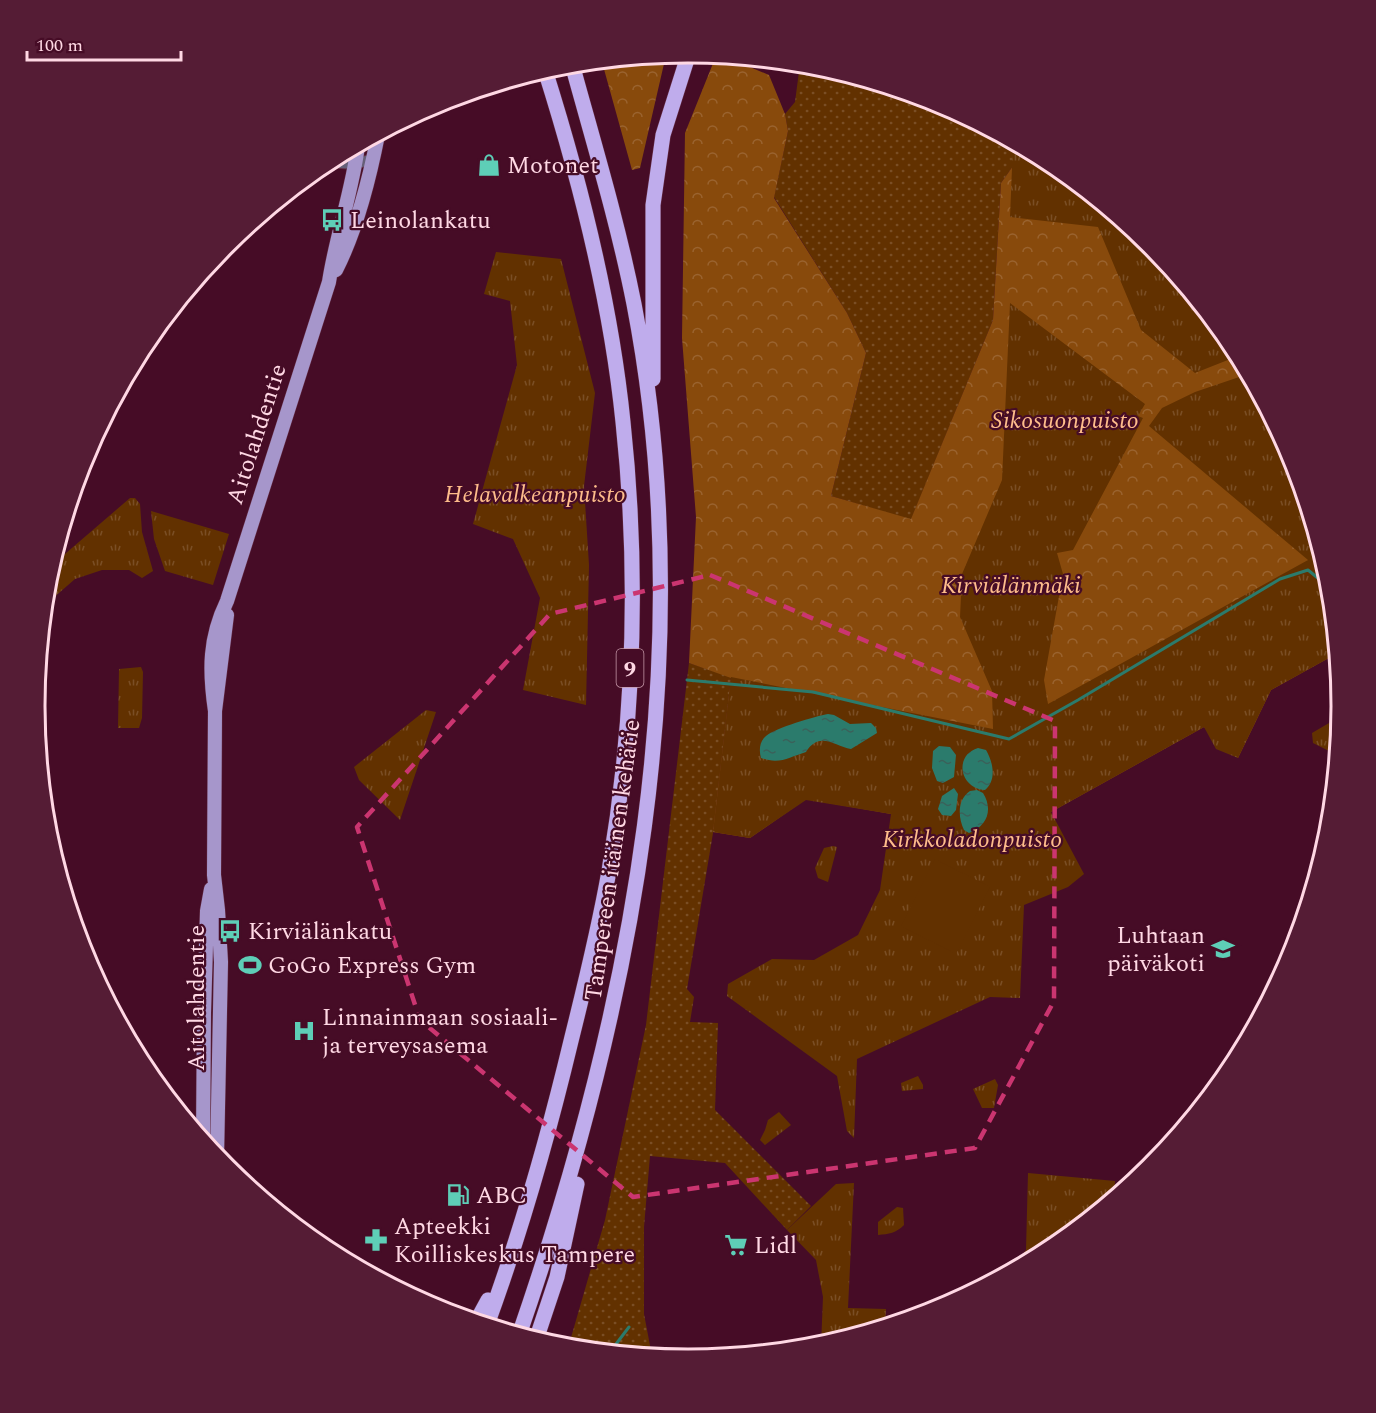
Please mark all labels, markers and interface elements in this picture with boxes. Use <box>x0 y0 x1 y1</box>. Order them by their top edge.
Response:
scale bar <box>27 24 182 62</box>
text: 100 m <box>36 32 83 59</box>
place label: Motonet <box>507 148 599 184</box>
shop icon: Motonet <box>476 152 502 178</box>
place label: Leinolankatu <box>350 203 491 239</box>
bus stop icon: Leinolankatu <box>319 207 345 233</box>
street label: Aitolahdentie <box>217 359 297 509</box>
park label: Sikosuonpuisto <box>991 403 1139 439</box>
park label: Helavalkeanpuisto <box>444 477 626 513</box>
park label: Kirviälänmäki <box>941 568 1081 604</box>
road number: 9 <box>616 649 644 687</box>
street label: Tampereen itäinen kehätie <box>575 717 651 1003</box>
park label: Kirkkoladonpuisto <box>882 822 1062 858</box>
place label: Kirviälänkatu <box>248 914 392 950</box>
bus stop icon: Kirviälänkatu <box>217 918 243 944</box>
place label: Luhtaan päiväkoti <box>1107 918 1205 982</box>
street label: Aitolahdentie <box>179 925 215 1071</box>
school or university icon: Luhtaan päiväkoti <box>1210 936 1236 962</box>
place label: GoGo Express Gym <box>268 948 476 984</box>
sports icon: GoGo Express Gym <box>237 952 263 978</box>
place label: Linnainmaan sosiaali- ja terveysasema <box>322 1000 558 1064</box>
hospital icon: Linnainmaan sosiaali- ja terveysasema <box>291 1018 317 1044</box>
place label: ABC <box>476 1178 527 1214</box>
fuel station icon: ABC <box>445 1182 471 1208</box>
place label: Apteekki Koilliskeskus Tampere <box>394 1209 635 1273</box>
pharmacy icon: Apteekki Koilliskeskus Tampere <box>363 1227 389 1253</box>
place label: Lidl <box>754 1228 797 1264</box>
supermarket icon: Lidl <box>723 1232 749 1258</box>

